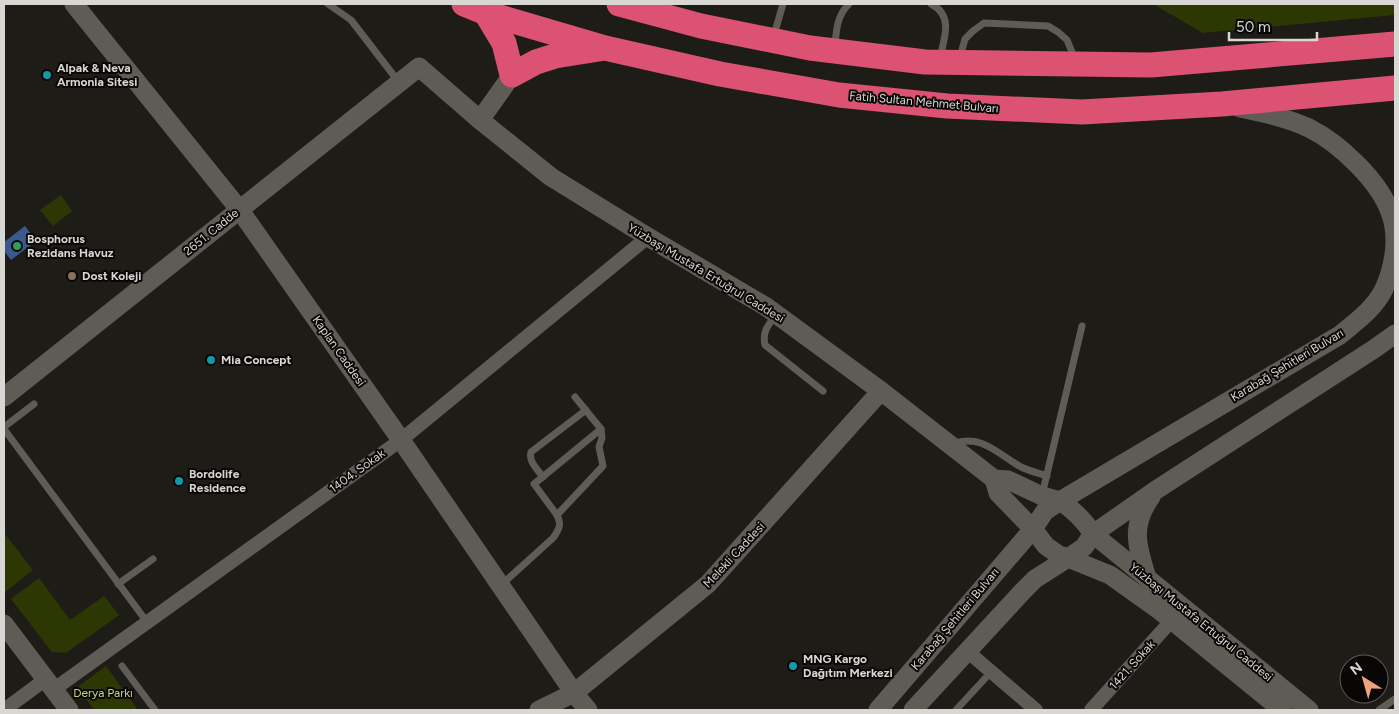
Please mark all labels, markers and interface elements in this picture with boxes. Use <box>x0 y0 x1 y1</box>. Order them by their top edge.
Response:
scale bar <box>1229 10 1316 42</box>
text: 50 m <box>1236 18 1271 36</box>
place label: Alpak & Neva Armonia Sitesi <box>57 61 137 89</box>
marker: Alpak & Neva Armonia Sitesi <box>41 69 53 81</box>
street label: Fatih Sultan Mehmet Bulvarı <box>849 88 999 116</box>
street label: 2651. Cadde <box>181 205 241 258</box>
street label: Yüzbaşı Mustafa Ertuğrul Caddesi <box>625 221 787 325</box>
place label: Bosphorus Rezidans Havuz <box>27 232 114 260</box>
marker: Bosphorus Rezidans Havuz <box>11 240 23 252</box>
place label: Dost Koleji <box>82 269 142 283</box>
marker: Dost Koleji <box>66 270 78 282</box>
street label: Kaplan Caddesi <box>310 313 368 389</box>
street label: Karabağ Şehitleri Bulvarı <box>1228 326 1346 404</box>
place label: Mia Concept <box>221 353 292 367</box>
marker: Mia Concept <box>205 354 217 366</box>
street label: 1404. Sokak <box>327 446 388 496</box>
place label: Bordolife Residence <box>189 467 246 495</box>
marker: Bordolife Residence <box>173 475 185 487</box>
street label: Melekli Caddesi <box>700 520 768 590</box>
street label: Yüzbaşı Mustafa Ertuğrul Caddesi <box>1127 560 1275 684</box>
street label: Karabağ Şehitleri Bulvarı <box>908 565 1002 673</box>
street label: 1421. Sokak <box>1106 637 1158 693</box>
place label: MNG Kargo Dağıtım Merkezi <box>803 652 893 680</box>
north arrow <box>1339 654 1389 704</box>
text: N <box>1347 659 1366 679</box>
marker: MNG Kargo Dağıtım Merkezi <box>787 660 799 672</box>
park label: Derya Parkı <box>73 686 133 700</box>

